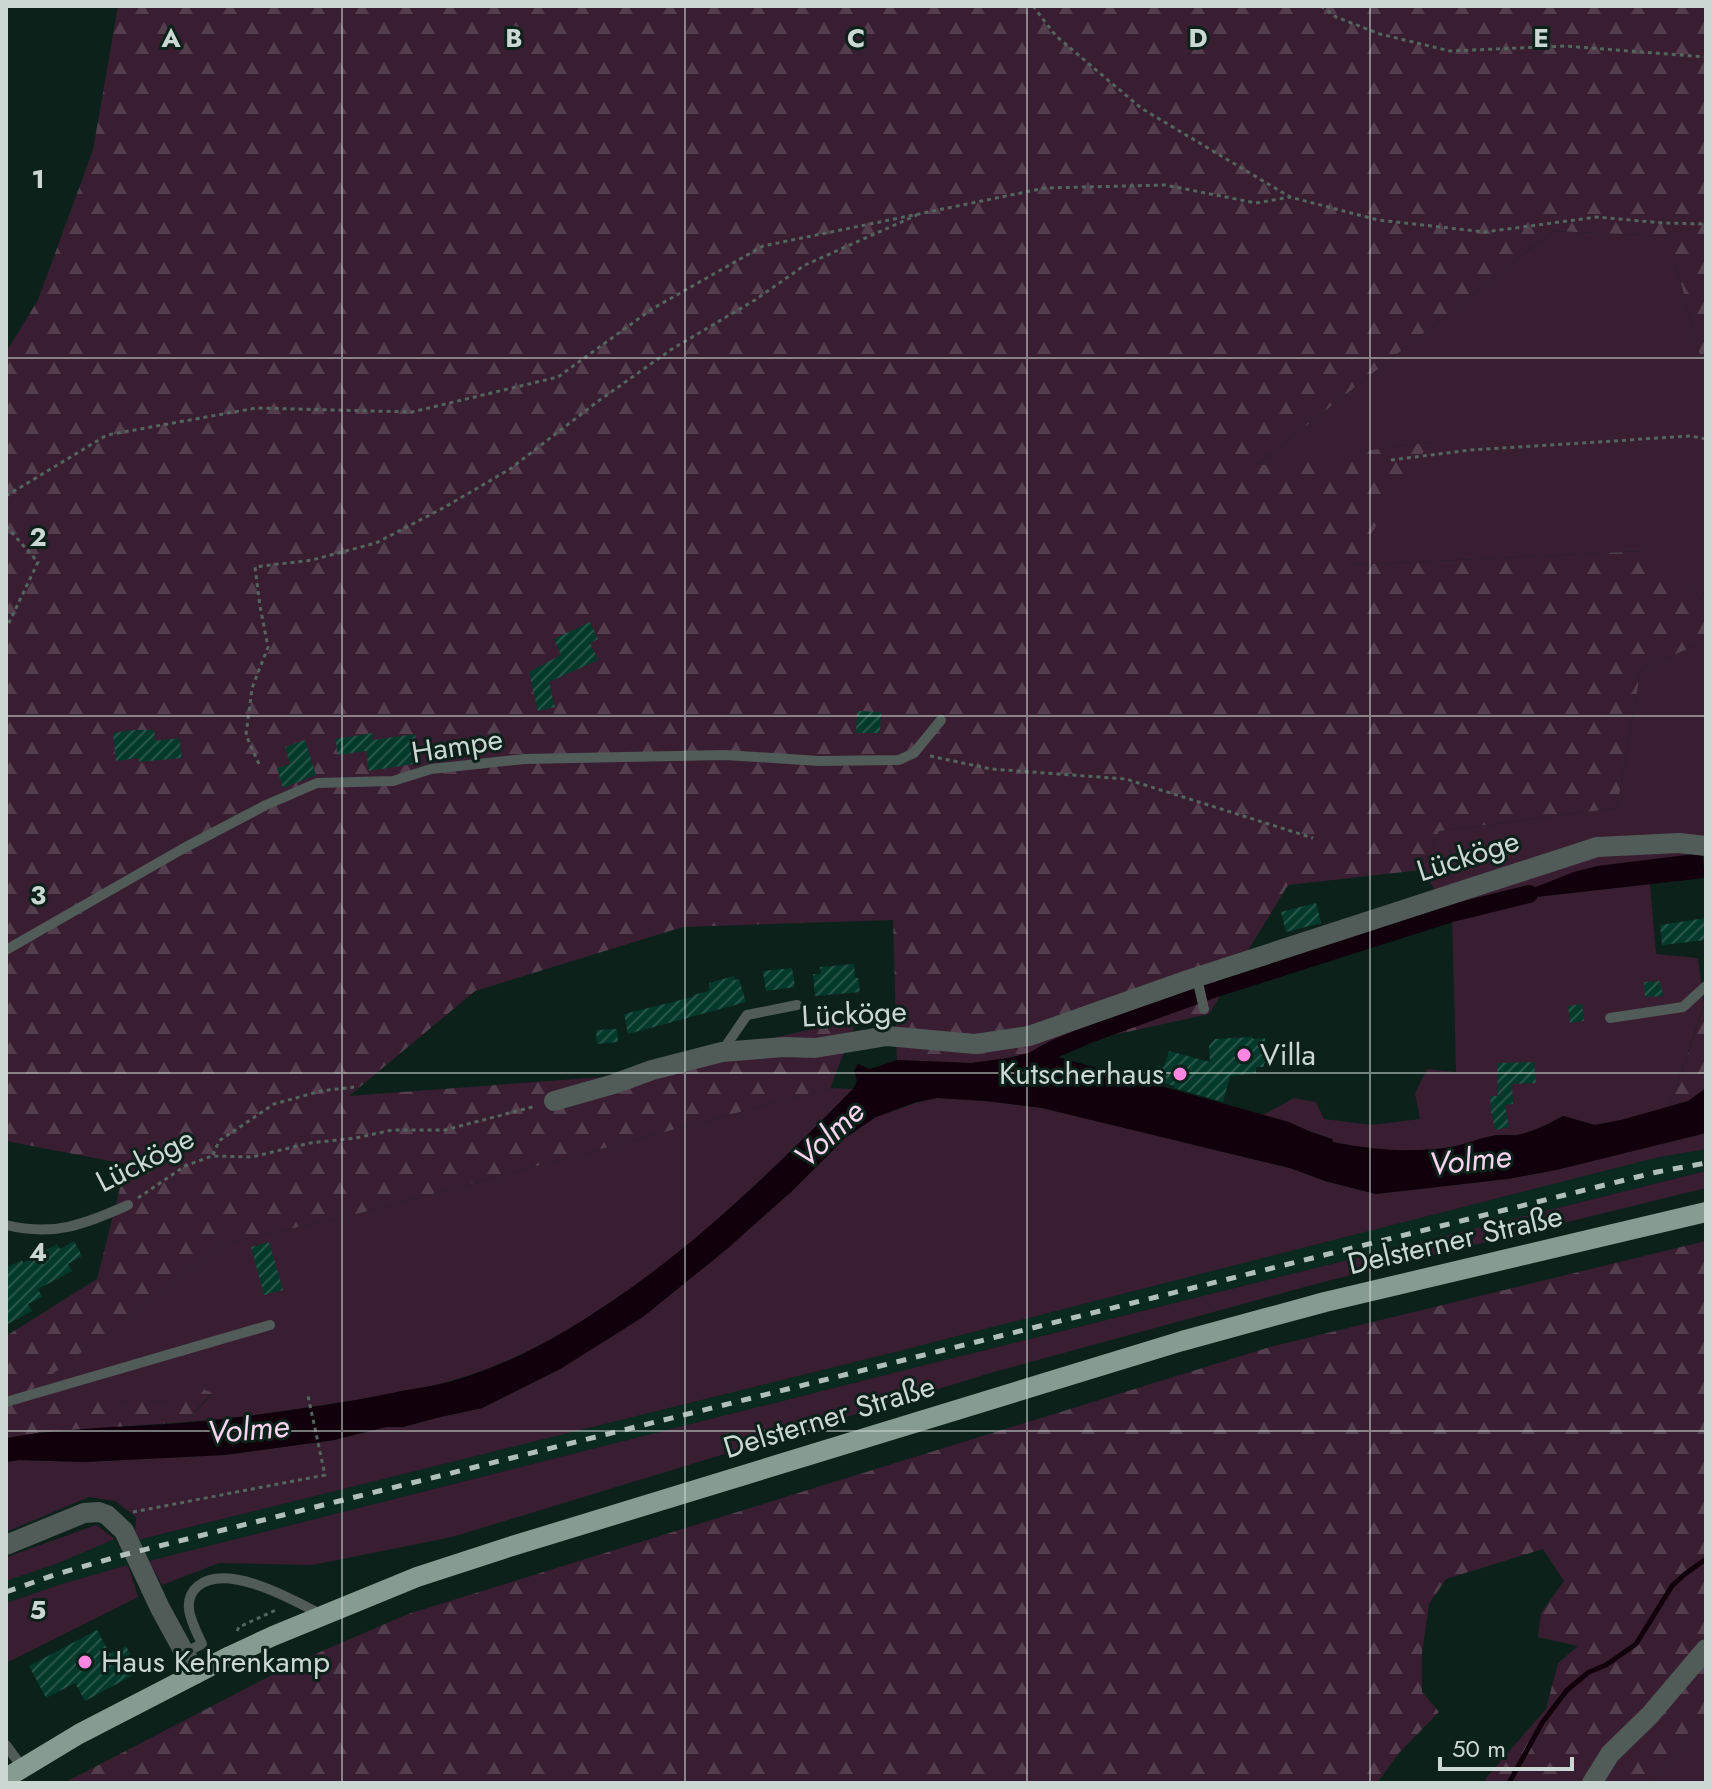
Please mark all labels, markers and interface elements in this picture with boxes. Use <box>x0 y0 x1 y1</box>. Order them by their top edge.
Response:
text: A <box>160 19 181 57</box>
text: B <box>505 19 523 57</box>
text: C <box>847 19 865 57</box>
text: D <box>1188 19 1208 57</box>
text: E <box>1533 19 1549 57</box>
text: 1 <box>31 160 45 198</box>
text: 2 <box>29 518 47 556</box>
street label: Hampe <box>408 717 506 774</box>
street label: Lücköge <box>1411 819 1525 892</box>
text: 3 <box>30 876 46 914</box>
street label: Lücköge <box>800 989 908 1038</box>
place label: Villa <box>1260 1033 1316 1076</box>
marker: Villa <box>1235 1046 1253 1064</box>
place label: Kutscherhaus <box>999 1052 1164 1095</box>
marker: Kutscherhaus <box>1171 1065 1189 1083</box>
water label: Volme <box>783 1089 875 1179</box>
street label: Lücköge <box>88 1116 201 1203</box>
water label: Volme <box>1427 1133 1513 1187</box>
street label: Delsterner Straße <box>1343 1194 1566 1285</box>
text: 4 <box>29 1233 47 1271</box>
street label: Delsterner Straße <box>718 1364 940 1469</box>
water label: Volme <box>205 1403 291 1455</box>
text: 5 <box>30 1591 46 1629</box>
place label: Haus Kehrenkamp <box>101 1640 330 1683</box>
marker: Haus Kehrenkamp <box>76 1653 94 1671</box>
scale bar <box>1440 1721 1572 1771</box>
text: 50 m <box>1452 1731 1506 1766</box>

